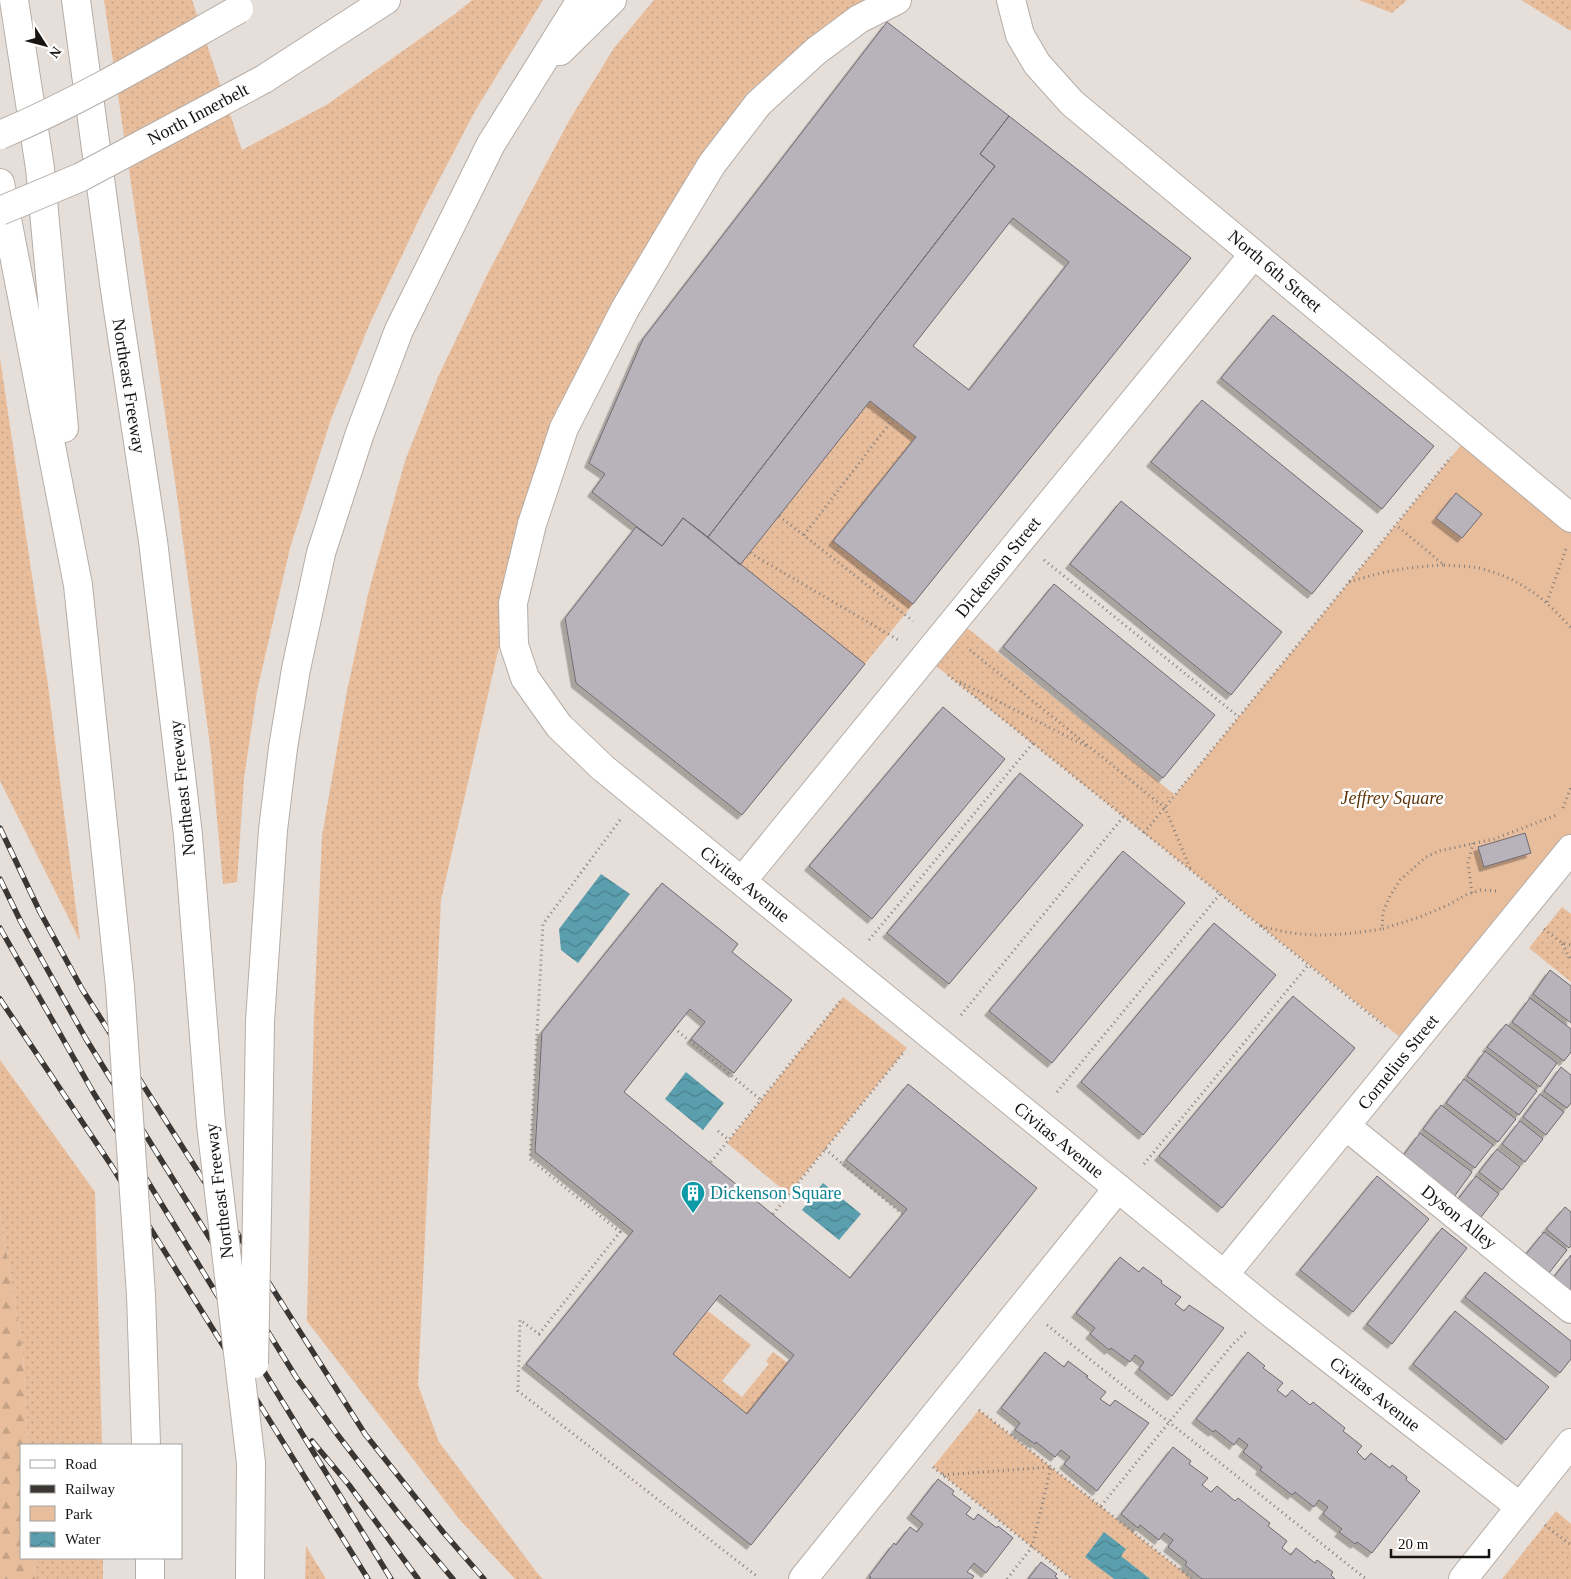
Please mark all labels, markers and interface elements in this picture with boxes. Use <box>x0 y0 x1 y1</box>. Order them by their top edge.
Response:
north arrow <box>20 20 70 70</box>
text: N <box>46 44 64 61</box>
street label: North Innerbelt <box>144 79 252 149</box>
street label: North 6th Street <box>1224 226 1326 316</box>
street label: Northeast Freeway <box>108 317 150 455</box>
street label: Dickenson Street <box>951 513 1045 621</box>
street label: Northeast Freeway <box>165 719 199 857</box>
park label: Jeffrey Square <box>1340 788 1444 808</box>
street label: Civitas Avenue <box>696 842 794 926</box>
street label: Cornelius Street <box>1354 1010 1442 1114</box>
street label: Civitas Avenue <box>1010 1098 1108 1182</box>
street label: Northeast Freeway <box>201 1122 237 1260</box>
building icon: Dickenson Square <box>680 1180 706 1214</box>
street label: Dyson Alley <box>1418 1181 1500 1253</box>
place label: Dickenson Square <box>710 1183 841 1203</box>
street label: Civitas Avenue <box>1326 1353 1424 1435</box>
legend <box>20 1444 182 1559</box>
text: Road <box>65 1456 97 1472</box>
text: Railway <box>65 1481 115 1497</box>
text: Park <box>65 1506 93 1522</box>
scale bar <box>1391 1526 1488 1558</box>
text: Water <box>65 1531 100 1547</box>
text: 20 m <box>1398 1536 1429 1552</box>

